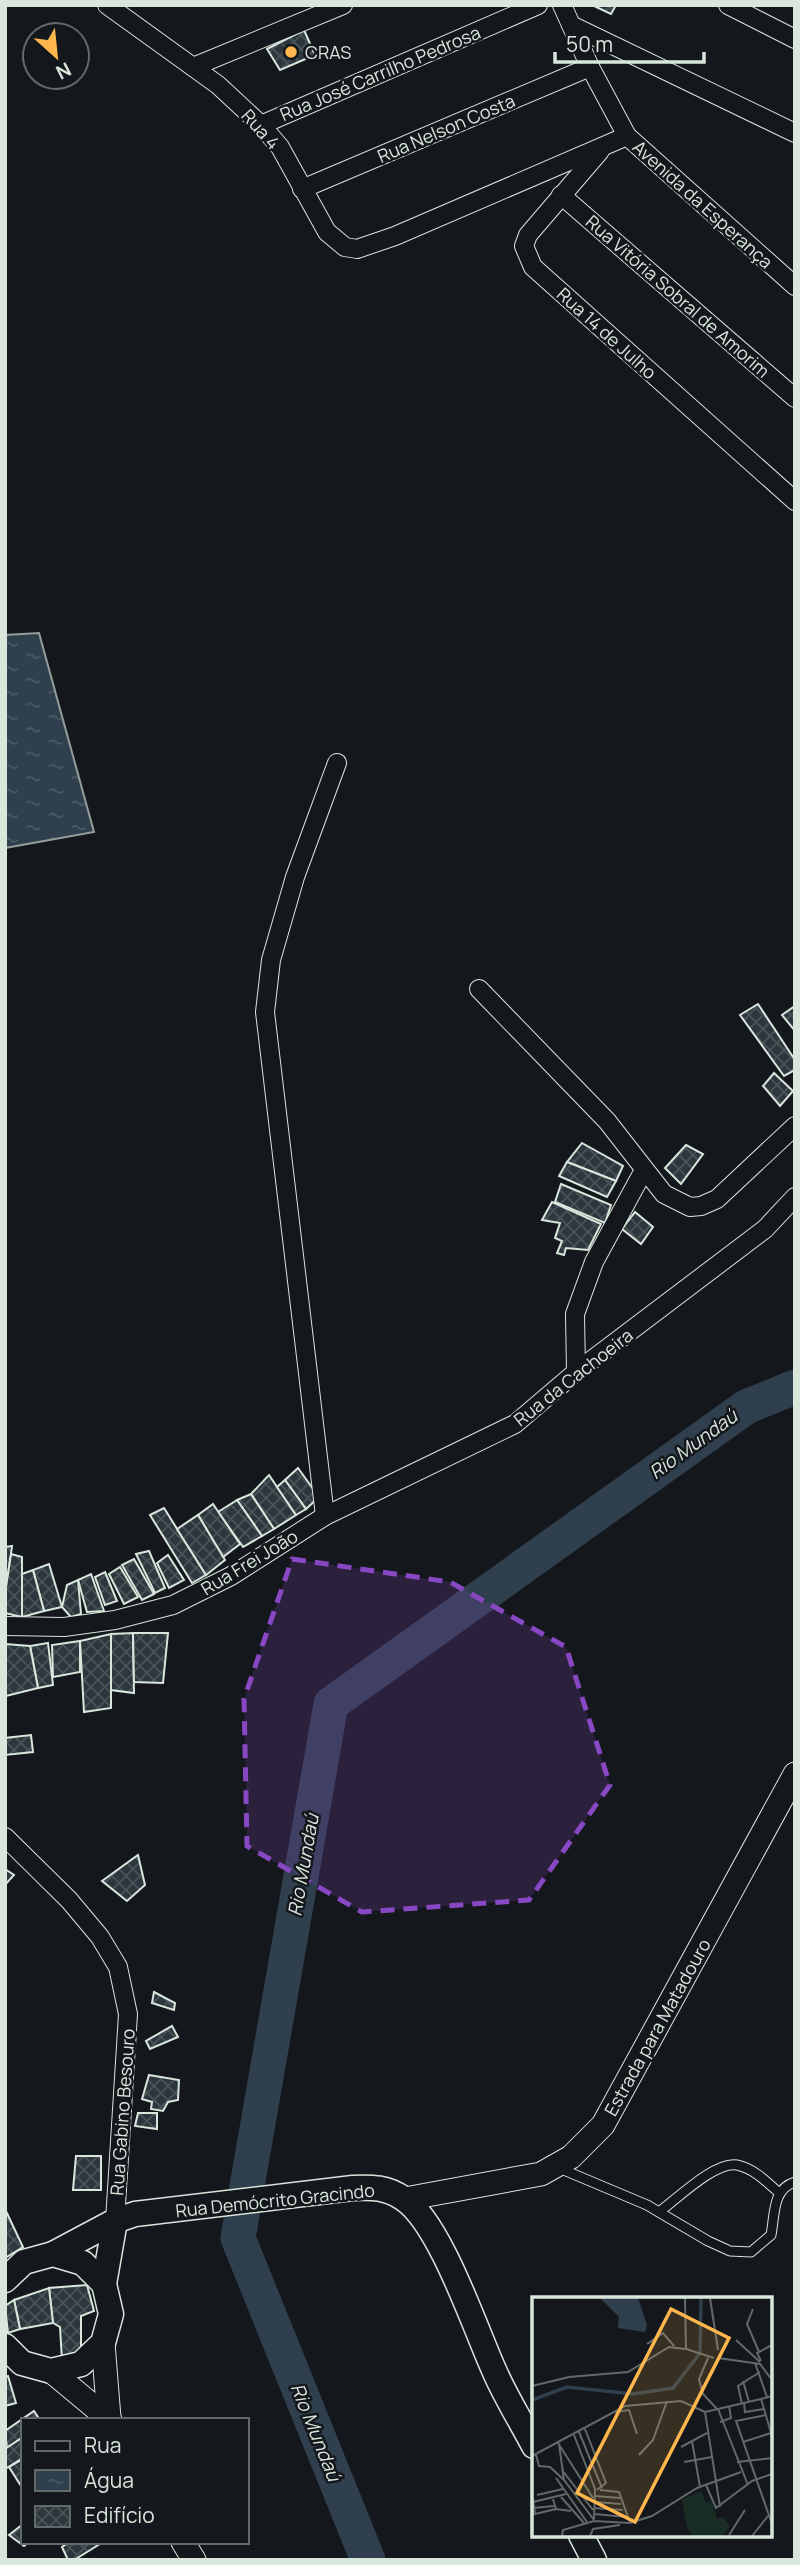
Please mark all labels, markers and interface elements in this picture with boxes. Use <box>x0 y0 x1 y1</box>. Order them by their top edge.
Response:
street label: Rua José Carrilho Pedrosa <box>276 20 484 126</box>
north arrow <box>21 21 91 91</box>
scale bar <box>555 21 704 65</box>
text: 50 m <box>566 30 613 58</box>
place label: CRAS <box>305 40 351 64</box>
marker: CRAS <box>283 44 299 60</box>
text: N <box>52 56 76 86</box>
street label: Rua Nelson Costa <box>374 88 518 168</box>
street label: Rua 4 <box>237 104 285 154</box>
street label: Avenida da Esperança <box>628 135 778 273</box>
street label: Rua Vitória Sobral de Amorim <box>581 209 775 383</box>
street label: Rua 14 de Julho <box>552 282 662 384</box>
street label: Rua da Cachoeira <box>509 1323 637 1431</box>
water label: Rio Mundaú <box>644 1402 744 1485</box>
street label: Rua Frei João <box>196 1524 302 1600</box>
water label: Rio Mundaú <box>281 1810 325 1918</box>
street label: Estrada para Matadouro <box>598 1934 716 2120</box>
street label: Rua Gabino Besouro <box>104 2028 140 2196</box>
street label: Rua Demócrito Gracindo <box>174 2178 376 2222</box>
inset map <box>532 2297 772 2537</box>
water label: Rio Mundaú <box>285 2379 348 2486</box>
legend <box>21 2418 248 2544</box>
text: Rua <box>84 2431 121 2459</box>
text: Água <box>84 2466 134 2494</box>
text: Edifício <box>84 2501 155 2529</box>

